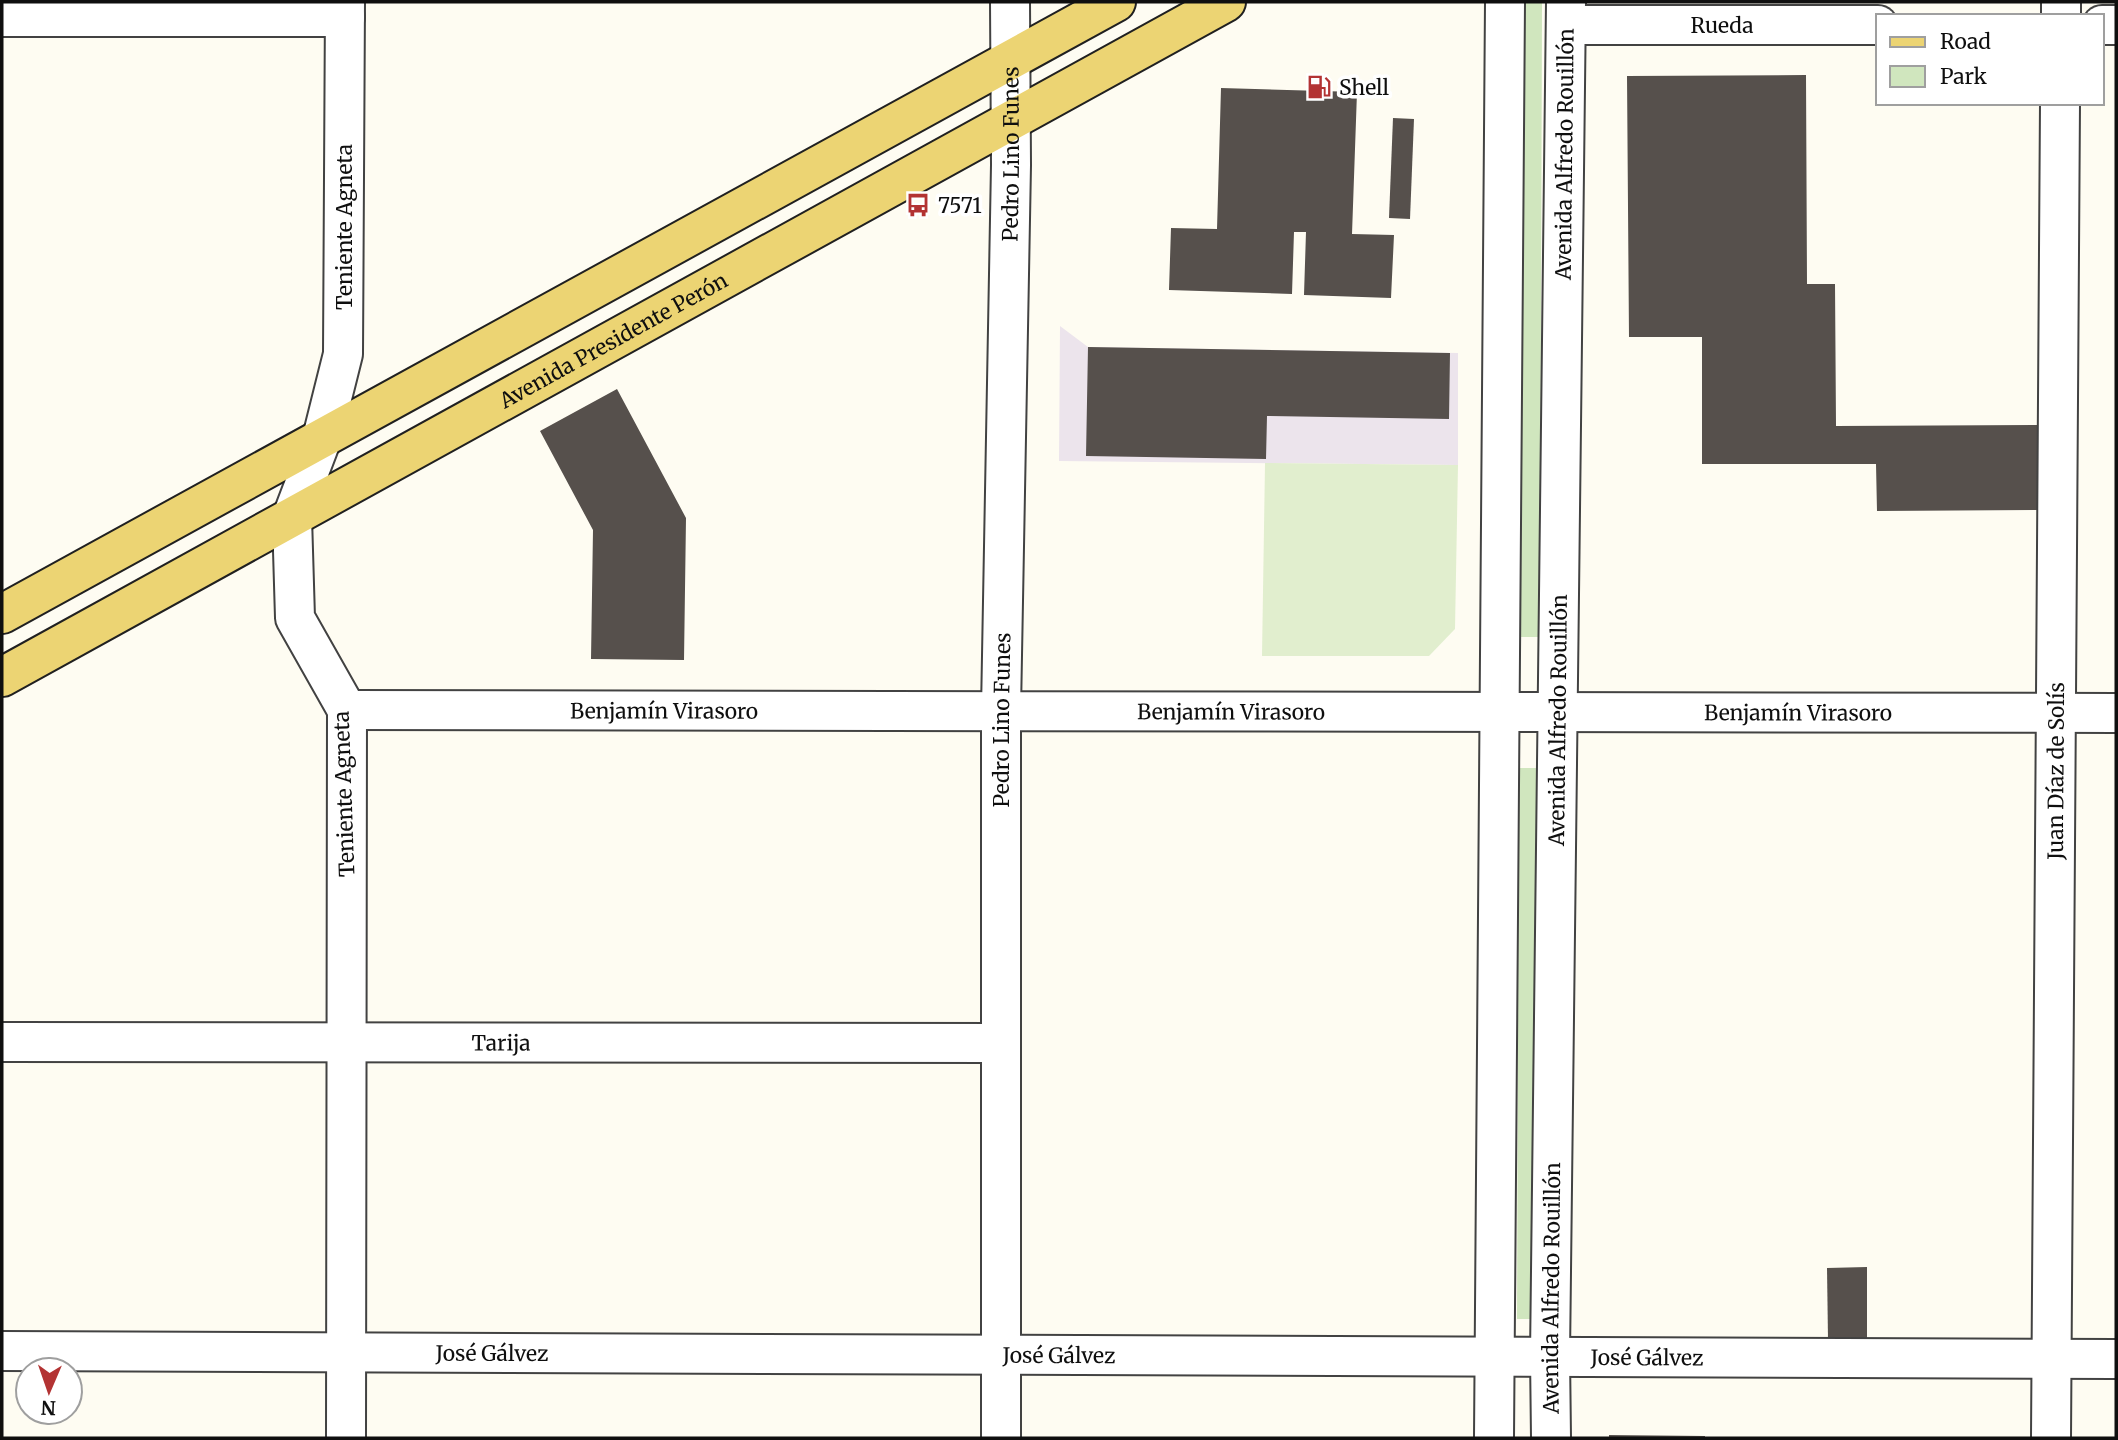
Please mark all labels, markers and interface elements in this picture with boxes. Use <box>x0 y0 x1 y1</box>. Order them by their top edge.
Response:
street label: Rueda <box>1691 12 1753 39</box>
legend <box>1876 14 2104 105</box>
street label: Avenida Alfredo Rouillón <box>1549 28 1579 281</box>
text: Road <box>1940 28 1991 55</box>
text: Park <box>1940 63 1987 90</box>
street label: Pedro Lino Funes <box>996 66 1025 242</box>
fuel station icon: Shell <box>1305 73 1333 101</box>
place label: Shell <box>1339 74 1390 101</box>
street label: Teniente Agneta <box>331 144 358 310</box>
bus stop icon: 7571 <box>904 191 932 219</box>
place label: 7571 <box>938 192 982 219</box>
street label: Avenida Presidente Perón <box>493 266 732 414</box>
street label: Avenida Alfredo Rouillón <box>1543 594 1573 847</box>
street label: Pedro Lino Funes <box>987 632 1016 808</box>
street label: Juan Díaz de Solís <box>2041 682 2070 861</box>
street label: Benjamín Virasoro <box>570 697 758 724</box>
street label: Benjamín Virasoro <box>1137 698 1325 725</box>
street label: Benjamín Virasoro <box>1704 699 1892 726</box>
street label: Teniente Agneta <box>328 711 360 877</box>
street label: Tarija <box>471 1029 531 1056</box>
street label: Avenida Alfredo Rouillón <box>1536 1162 1566 1415</box>
street label: José Gálvez <box>435 1339 548 1367</box>
street label: José Gálvez <box>1002 1341 1115 1369</box>
street label: José Gálvez <box>1590 1344 1703 1371</box>
north arrow <box>14 1356 84 1426</box>
text: N <box>40 1396 56 1420</box>

